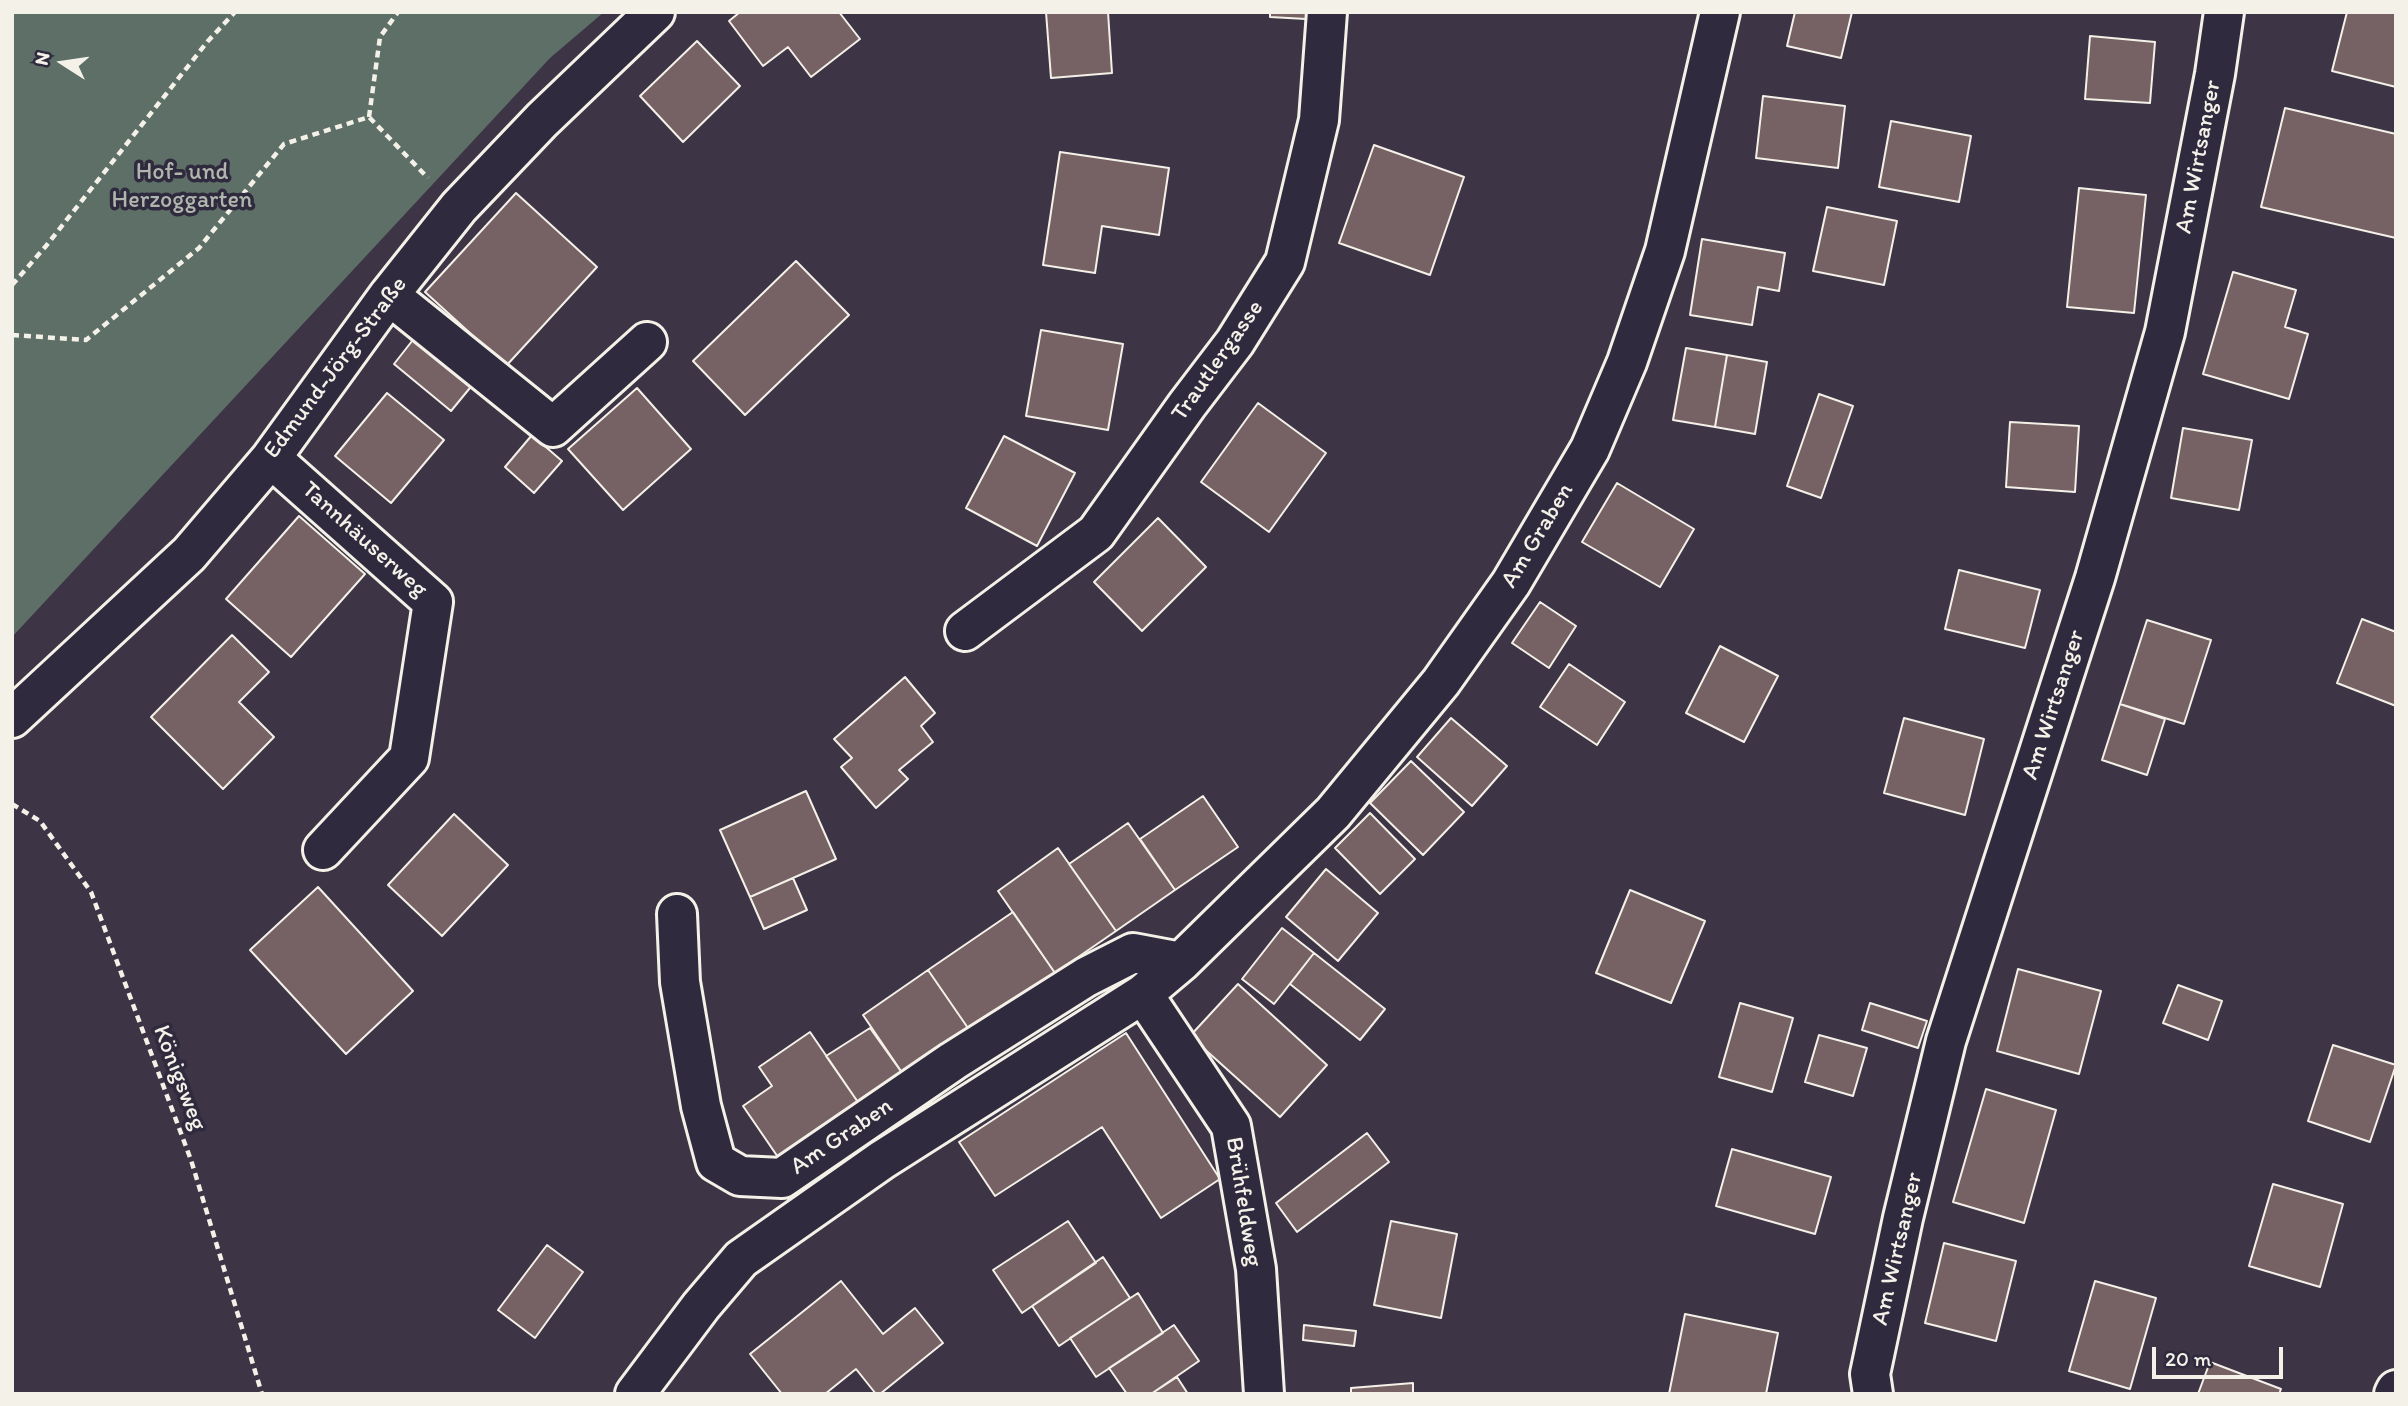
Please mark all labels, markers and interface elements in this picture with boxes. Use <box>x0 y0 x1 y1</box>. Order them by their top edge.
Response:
north arrow <box>28 28 98 98</box>
text: N <box>29 50 55 67</box>
street label: Am Wirtsanger <box>2170 78 2228 236</box>
park label: Hof- und Herzoggarten <box>112 159 252 215</box>
street label: Edmund-Jörg-Straße <box>258 271 414 465</box>
street label: Trautlergasse <box>1166 295 1270 427</box>
street label: Tannhäuserweg <box>295 476 433 604</box>
street label: Am Graben <box>1496 478 1580 594</box>
street label: Am Wirtsanger <box>2016 627 2092 783</box>
street label: Königsweg <box>146 1021 212 1135</box>
street label: Am Graben <box>785 1092 899 1182</box>
street label: Brühfeldweg <box>1219 1135 1267 1269</box>
street label: Am Wirtsanger <box>1866 1170 1930 1328</box>
scale bar <box>2156 1332 2287 1376</box>
text: 20 m <box>2165 1346 2211 1371</box>

